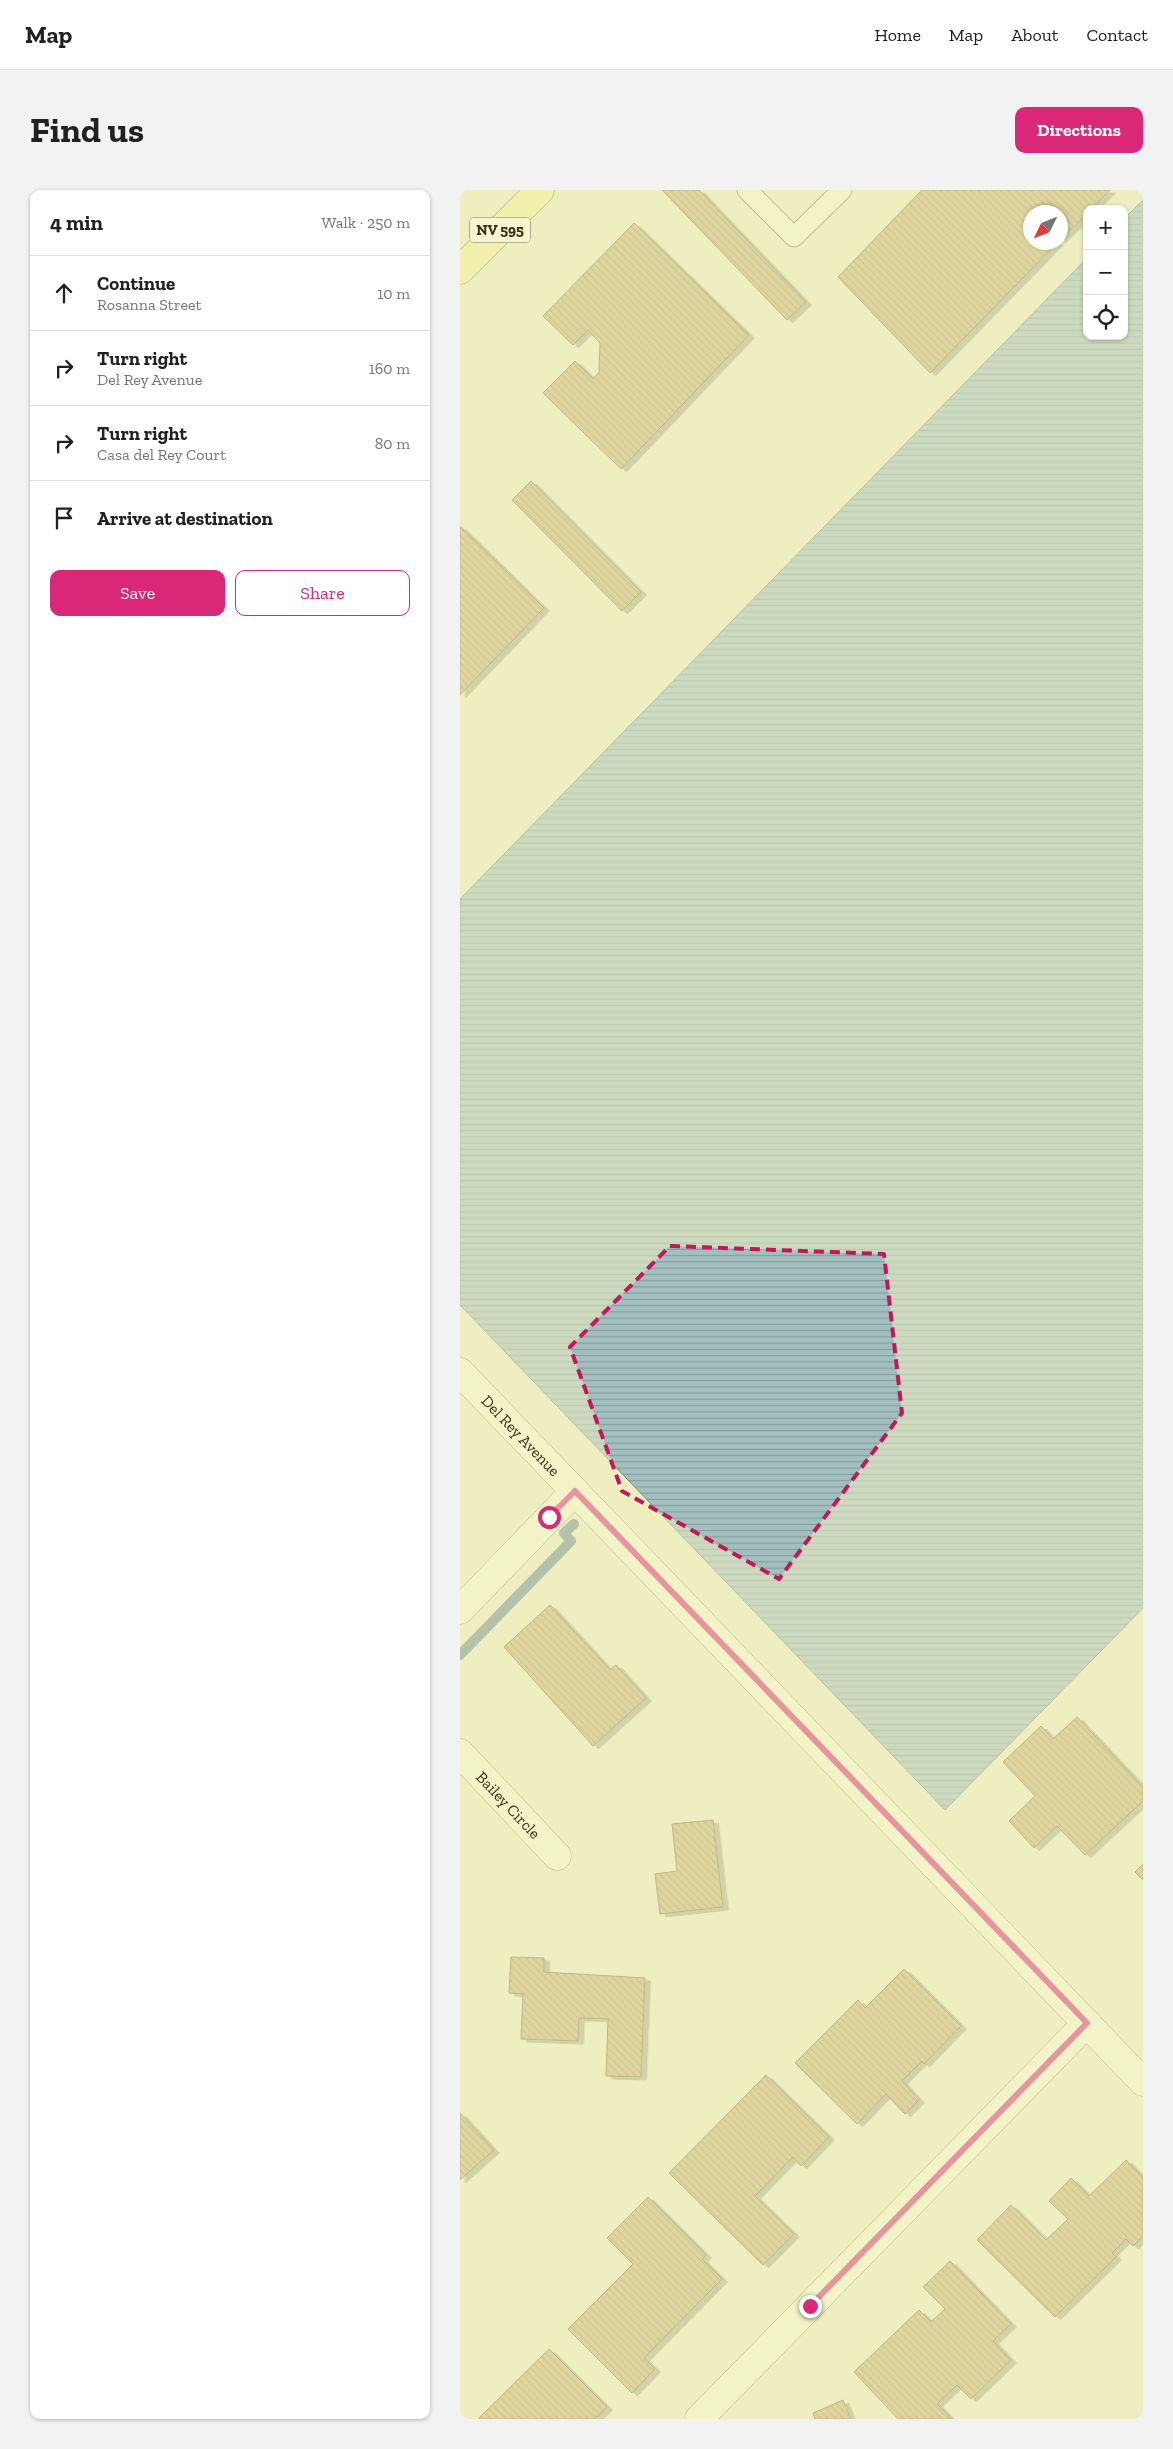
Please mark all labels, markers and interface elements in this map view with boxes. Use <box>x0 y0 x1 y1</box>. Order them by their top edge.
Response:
text: Map <box>25 20 72 49</box>
text: Home <box>874 24 921 46</box>
text: Map <box>949 24 983 46</box>
text: About <box>1011 24 1058 46</box>
text: Contact <box>1086 24 1148 46</box>
button: Directions <box>1015 107 1143 153</box>
text: Find us <box>30 109 144 151</box>
north arrow <box>1023 205 1068 250</box>
map controls <box>1083 205 1128 340</box>
button: + <box>1083 205 1128 250</box>
text: 4 min <box>50 210 103 235</box>
text: Walk · 250 m <box>322 213 410 232</box>
road number: NV 595 <box>470 218 530 242</box>
button: − <box>1083 250 1128 295</box>
text: Continue <box>97 272 175 295</box>
icon: ahead <box>50 279 78 307</box>
text: 10 m <box>377 284 410 303</box>
text: Rosanna Street <box>97 295 201 314</box>
button: locate <box>1083 295 1128 340</box>
text: Turn right <box>97 347 187 370</box>
icon: right <box>50 354 78 382</box>
text: 160 m <box>369 359 410 378</box>
text: Del Rey Avenue <box>97 370 202 389</box>
text: Turn right <box>97 422 187 445</box>
icon: right <box>50 429 78 457</box>
text: 80 m <box>375 434 410 453</box>
text: Casa del Rey Court <box>97 445 226 464</box>
icon: arrive <box>50 504 78 532</box>
text: Arrive at destination <box>97 507 273 530</box>
button: Save <box>50 570 225 616</box>
button: Share <box>235 570 410 616</box>
street label: Del Rey Avenue <box>477 1391 564 1480</box>
route start <box>538 1506 561 1529</box>
street label: Bailey Circle <box>472 1767 545 1843</box>
route end <box>799 2295 822 2318</box>

